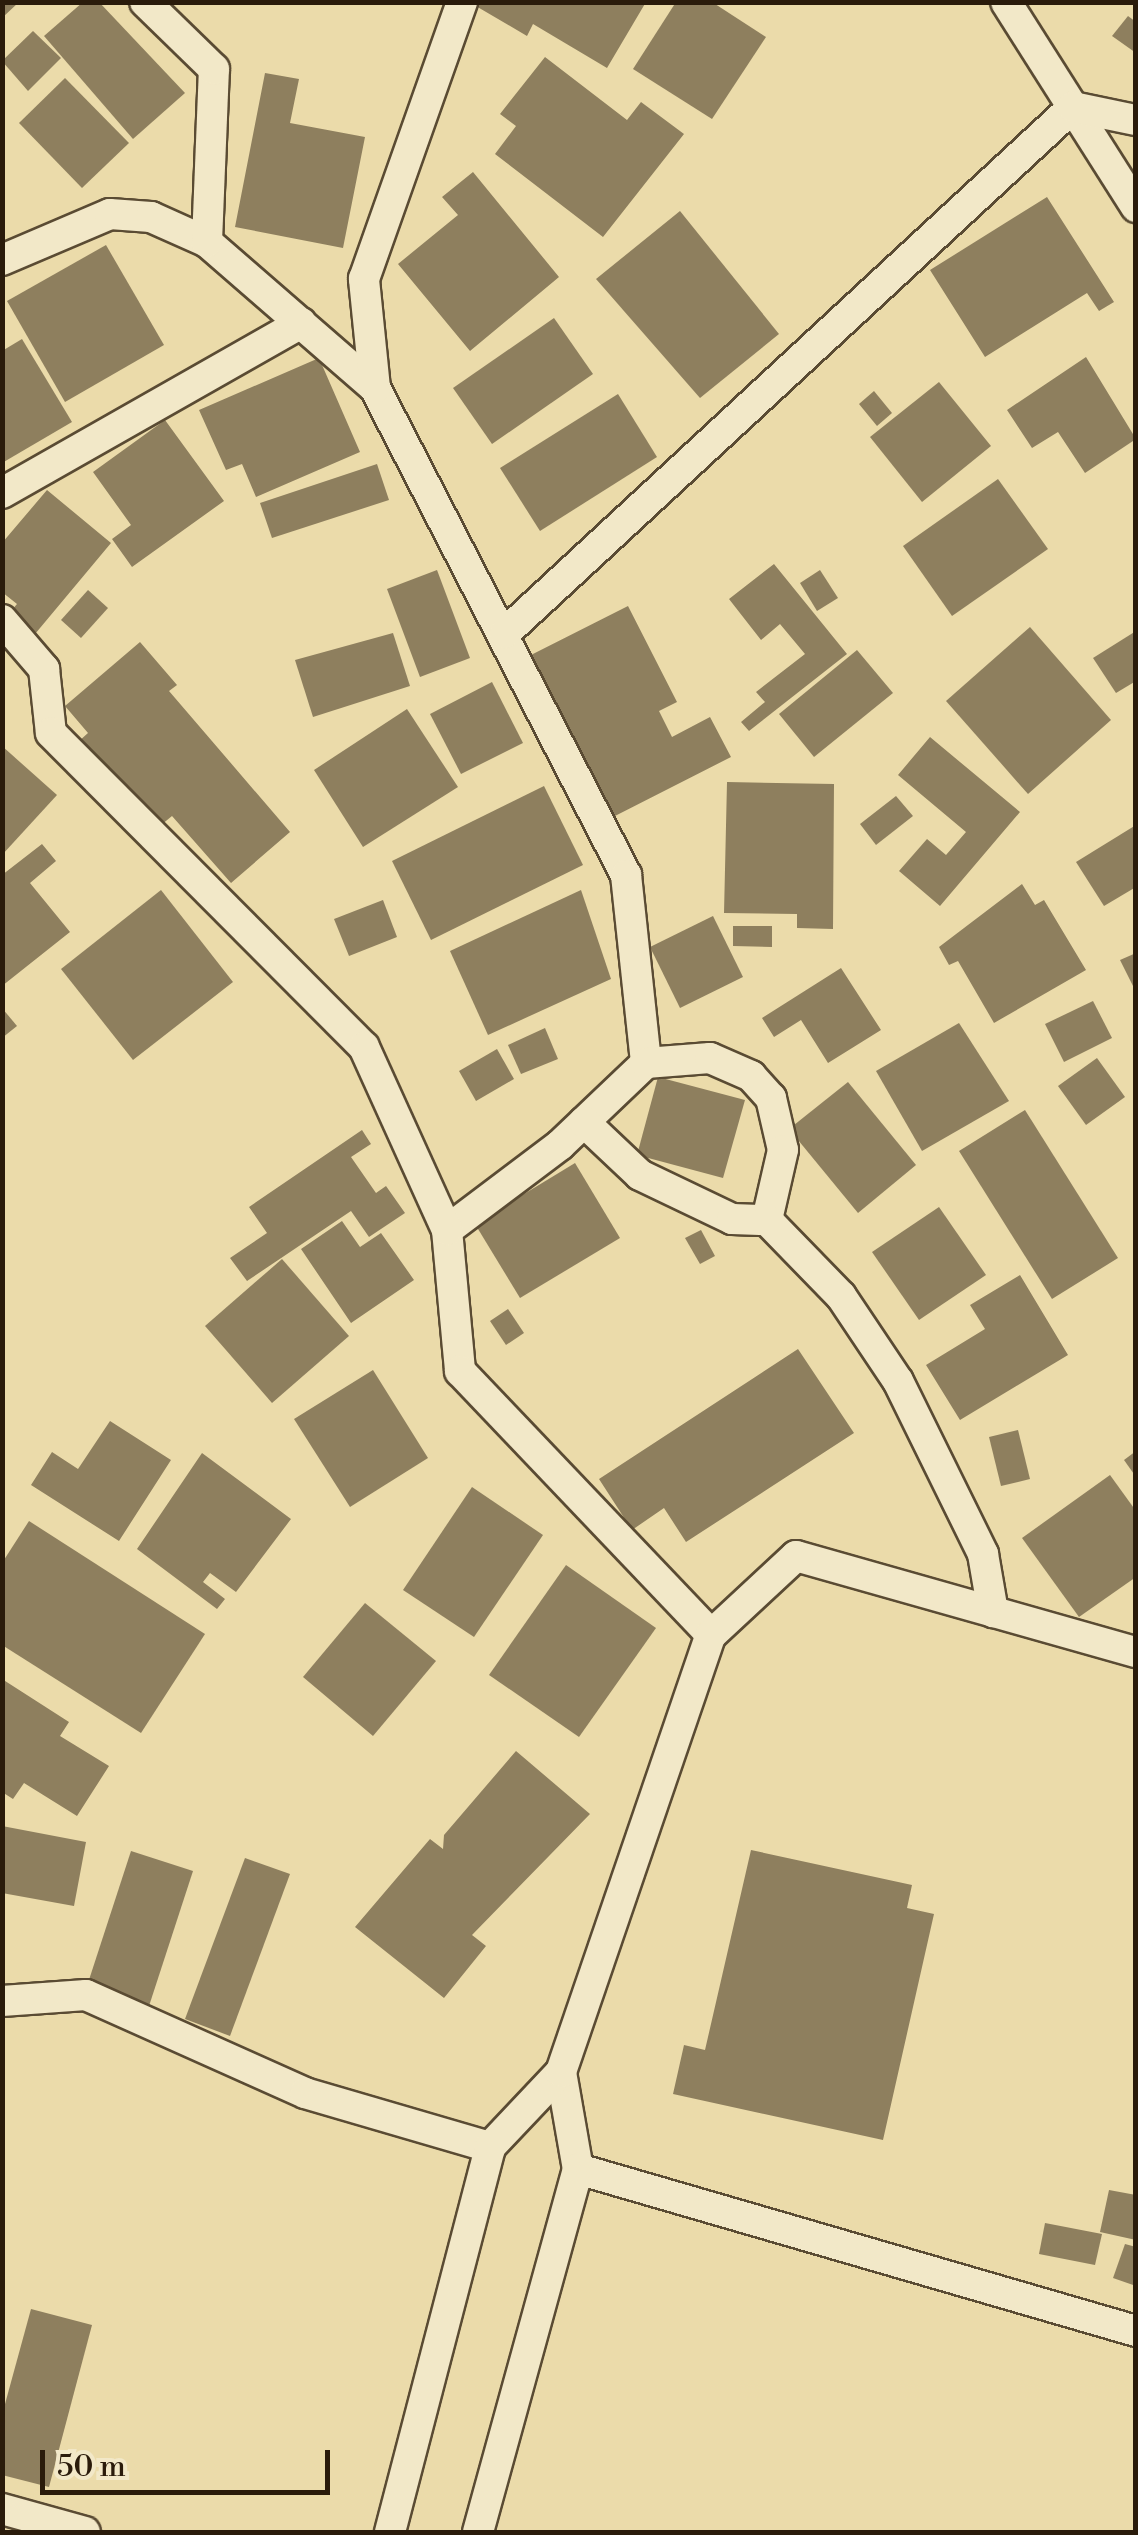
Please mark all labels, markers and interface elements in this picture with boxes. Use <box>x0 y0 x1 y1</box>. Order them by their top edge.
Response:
scale bar <box>45 2430 335 2492</box>
text: 50 m <box>57 2448 126 2486</box>

